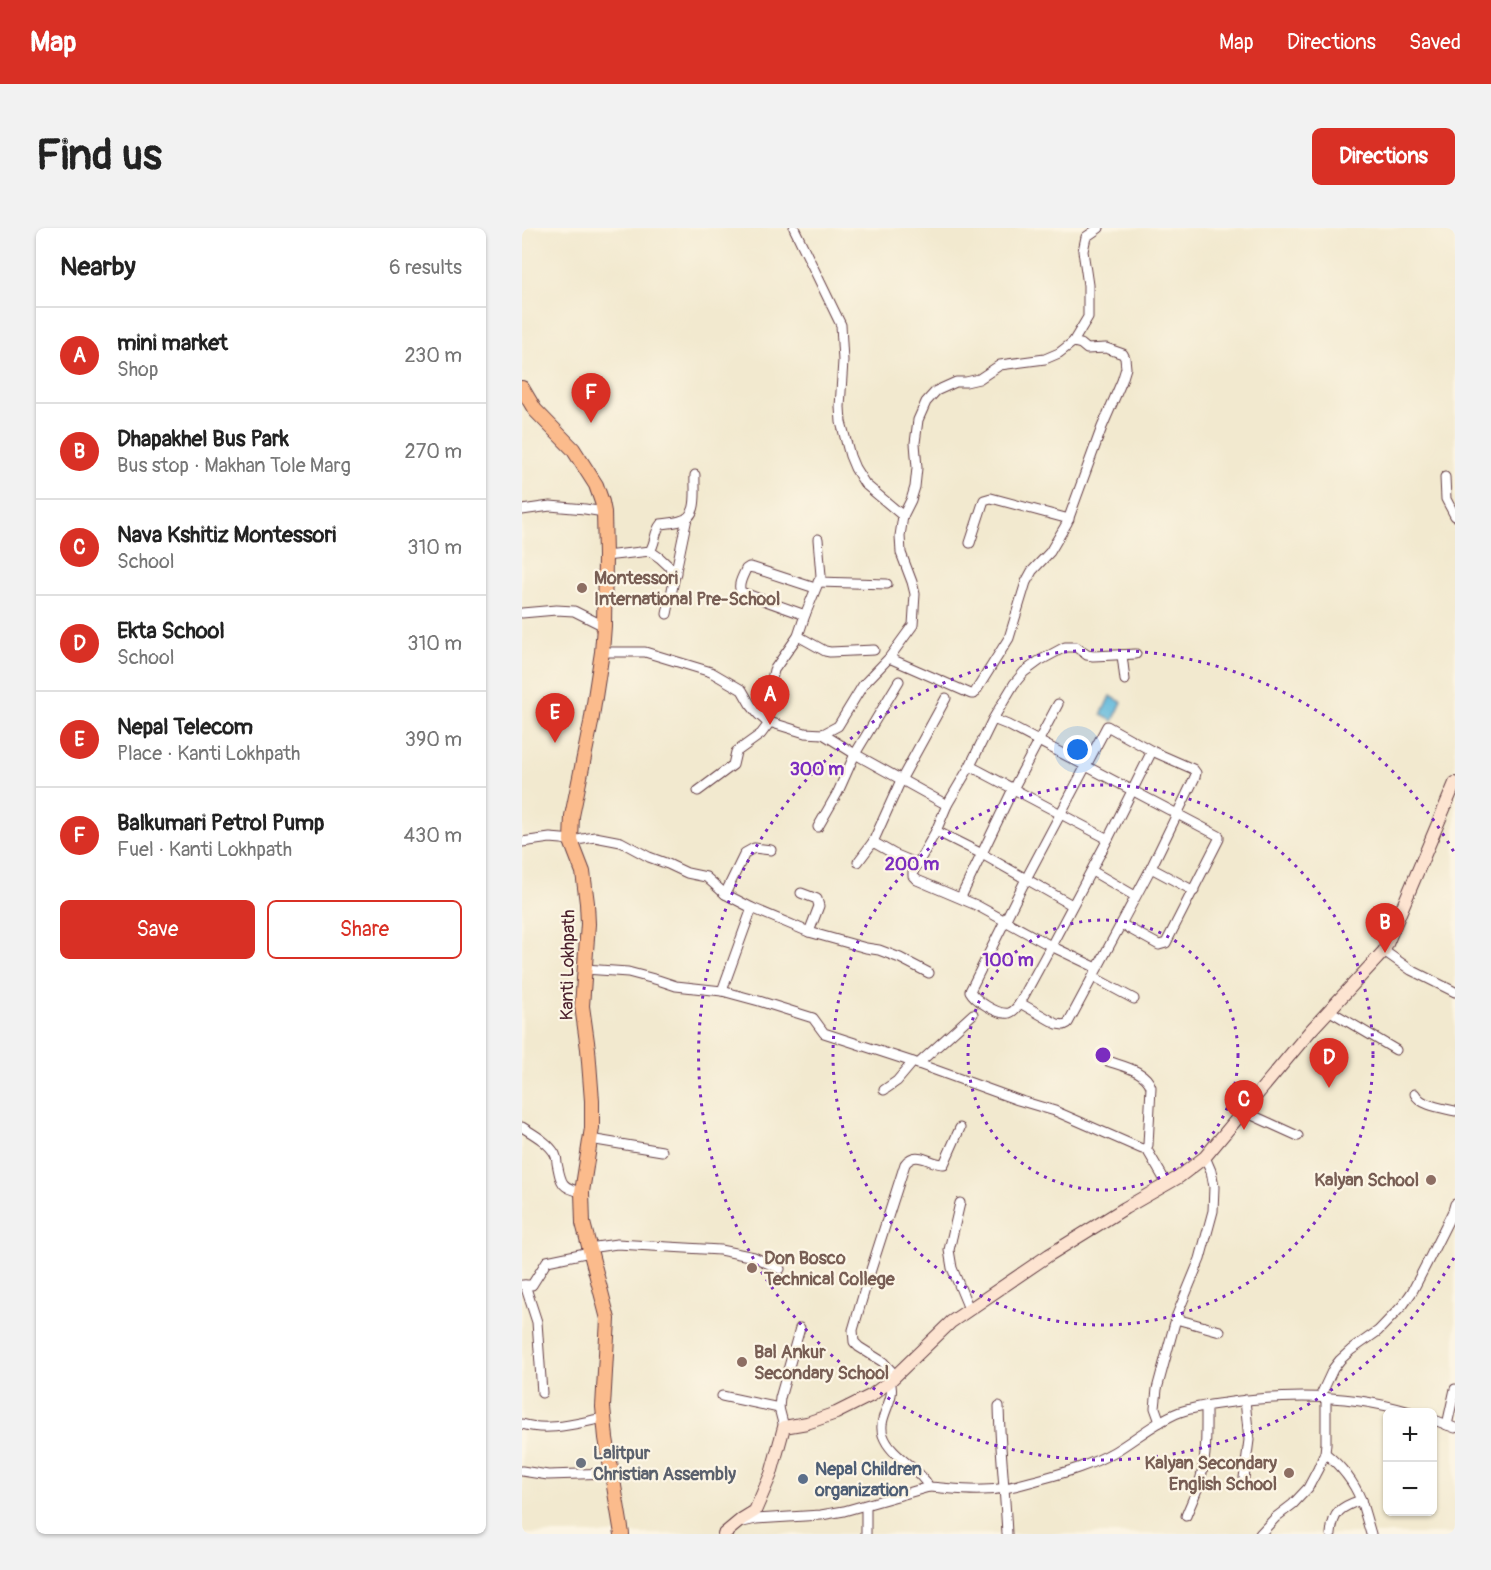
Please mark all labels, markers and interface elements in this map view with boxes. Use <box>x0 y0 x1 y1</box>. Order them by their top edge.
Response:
text: Map <box>30 25 76 60</box>
text: Map <box>1219 29 1254 56</box>
text: Directions <box>1287 29 1376 56</box>
text: Saved <box>1409 29 1461 56</box>
button: Directions <box>1312 128 1455 185</box>
text: Find us <box>36 130 162 182</box>
text: Nearby <box>60 251 136 283</box>
text: 6 results <box>389 255 462 280</box>
text: mini market <box>117 329 228 357</box>
text: A <box>73 343 86 368</box>
text: 230 m <box>405 343 462 368</box>
text: Shop <box>117 357 158 382</box>
pin: F <box>572 374 610 423</box>
text: Dhapakhel Bus Park <box>117 425 289 453</box>
text: B <box>74 439 85 464</box>
text: 270 m <box>404 439 462 464</box>
text: Bus stop · Makhan Tole Marg <box>117 453 351 478</box>
text: Nava Kshitiz Montessori <box>117 521 336 549</box>
text: C <box>73 535 86 560</box>
text: 310 m <box>407 535 462 560</box>
text: School <box>117 549 174 574</box>
place label: Montessori International Pre-School <box>594 567 780 611</box>
marker: Montessori International Pre-School <box>575 581 589 595</box>
text: Ekta School <box>117 617 225 645</box>
text: D <box>73 631 86 656</box>
text: 310 m <box>407 631 462 656</box>
text: School <box>117 645 174 670</box>
pin: A <box>750 676 790 725</box>
pin: E <box>536 694 574 743</box>
text: Nepal Telecom <box>117 713 253 741</box>
text: E <box>74 727 85 752</box>
text: 390 m <box>405 727 462 752</box>
your location <box>1063 735 1092 764</box>
text: Place · Kanti Lokhpath <box>117 741 300 766</box>
text: 300 m <box>790 758 844 781</box>
text: Balkumari Petrol Pump <box>117 809 324 837</box>
text: F <box>73 823 86 848</box>
text: 430 m <box>403 823 462 848</box>
text: Fuel · Kanti Lokhpath <box>117 837 292 862</box>
text: 200 m <box>885 853 939 876</box>
button: Save <box>60 900 255 959</box>
button: Share <box>267 900 462 959</box>
pin: B <box>1366 904 1404 953</box>
street label: Kanti Lokhpath <box>556 909 580 1021</box>
text: 100 m <box>982 949 1034 972</box>
pin: D <box>1310 1038 1348 1088</box>
centre of rings <box>1093 1045 1113 1065</box>
pin: C <box>1224 1080 1264 1130</box>
place label: Kalyan School <box>1314 1169 1419 1192</box>
marker: Kalyan School <box>1424 1173 1438 1187</box>
place label: Don Bosco Technical College <box>763 1247 896 1291</box>
marker: Don Bosco Technical College <box>745 1261 759 1275</box>
place label: Bal Ankur Secondary School <box>754 1341 889 1385</box>
marker: Bal Ankur Secondary School <box>735 1355 749 1369</box>
map controls <box>1383 1408 1437 1516</box>
button: + <box>1383 1408 1437 1462</box>
place label: Lalitpur Christian Assembly <box>593 1442 736 1486</box>
place label: Kalyan Secondary English School <box>1144 1452 1277 1496</box>
marker: Lalitpur Christian Assembly <box>574 1456 588 1470</box>
place label: Nepal Children organization <box>814 1458 922 1502</box>
button: − <box>1383 1462 1437 1516</box>
marker: Kalyan Secondary English School <box>1282 1466 1296 1480</box>
marker: Nepal Children organization <box>796 1472 810 1486</box>

